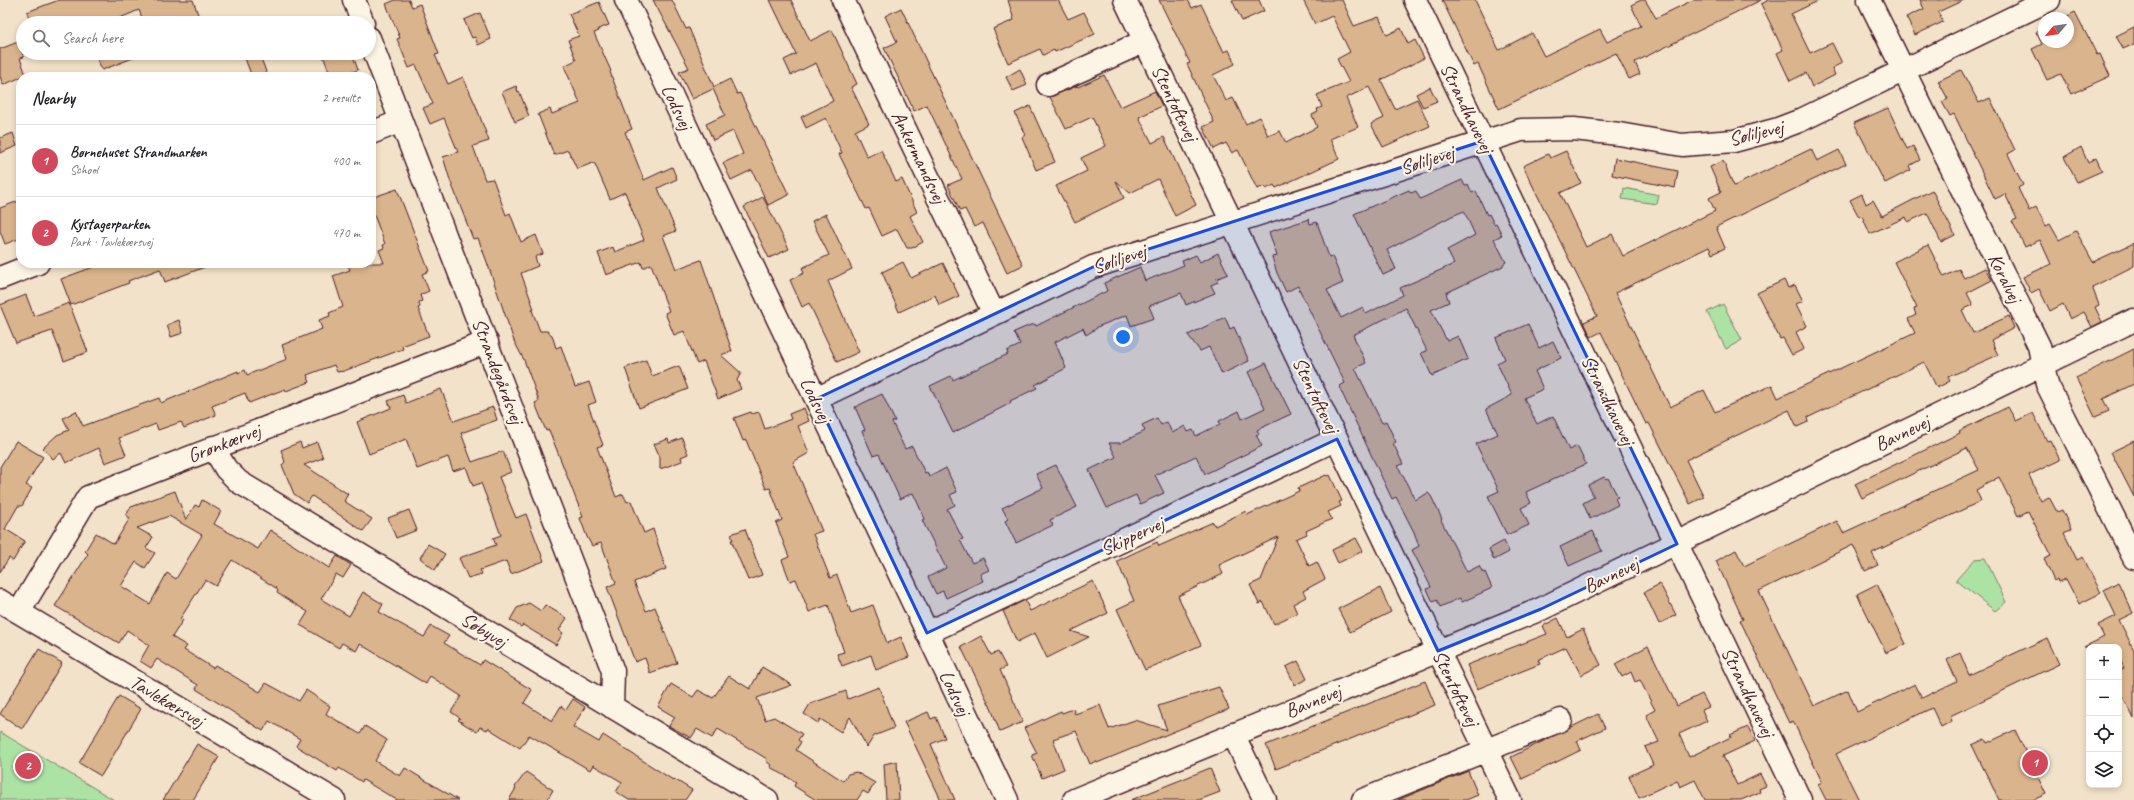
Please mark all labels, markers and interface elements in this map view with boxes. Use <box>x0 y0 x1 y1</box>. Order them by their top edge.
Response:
north arrow <box>2038 12 2074 48</box>
search box <box>16 16 376 60</box>
icon: search <box>30 27 52 49</box>
text: Search here <box>62 29 123 48</box>
street label: Strandhavevej <box>1435 59 1501 160</box>
street label: Stentoftevej <box>1146 61 1205 148</box>
street label: Lodsvej <box>656 80 699 136</box>
text: Nearby <box>32 88 75 109</box>
text: 2 results <box>322 90 360 106</box>
street label: Ankermandsvej <box>886 107 953 209</box>
street label: Søliljevej <box>1726 114 1789 152</box>
street label: Søliljevej <box>1397 139 1460 180</box>
text: Børnehuset Strandmarken <box>70 143 207 162</box>
text: 1 <box>42 153 48 169</box>
text: 400 m <box>332 153 360 169</box>
text: School <box>70 162 98 178</box>
text: Kystagerparken <box>70 215 150 234</box>
text: 2 <box>42 225 48 241</box>
text: 470 m <box>332 225 360 241</box>
text: Park · Tavlekærsvej <box>70 234 153 250</box>
street label: Søliljevej <box>1089 237 1152 280</box>
street label: Koralvej <box>1982 249 2028 308</box>
street label: Strandegårdsvej <box>466 315 531 430</box>
your location <box>1113 327 1133 347</box>
street label: Strandhavevej <box>1576 351 1642 452</box>
street label: Stentoftevej <box>1287 353 1346 440</box>
street label: Lodsvej <box>794 373 838 429</box>
street label: Bavnevej <box>1870 408 1935 457</box>
street label: Grønkærvej <box>184 417 266 468</box>
street label: Skippervej <box>1096 510 1169 562</box>
street label: Bavnevej <box>1579 550 1644 599</box>
street label: Søbyvej <box>456 607 513 654</box>
street label: Strandhavevej <box>1716 643 1782 744</box>
map controls <box>2086 644 2122 788</box>
button: + <box>2086 644 2122 680</box>
street label: Stentoftevej <box>1427 646 1486 733</box>
street label: Lodsvej <box>934 666 977 722</box>
street label: Tavlekærsvej <box>125 669 210 734</box>
street label: Bavnevej <box>1281 678 1346 723</box>
button: − <box>2086 680 2122 716</box>
button: locate <box>2086 716 2122 752</box>
pin: 1 <box>2022 748 2048 778</box>
pin: 2 <box>15 751 41 781</box>
button: layers <box>2086 752 2122 788</box>

